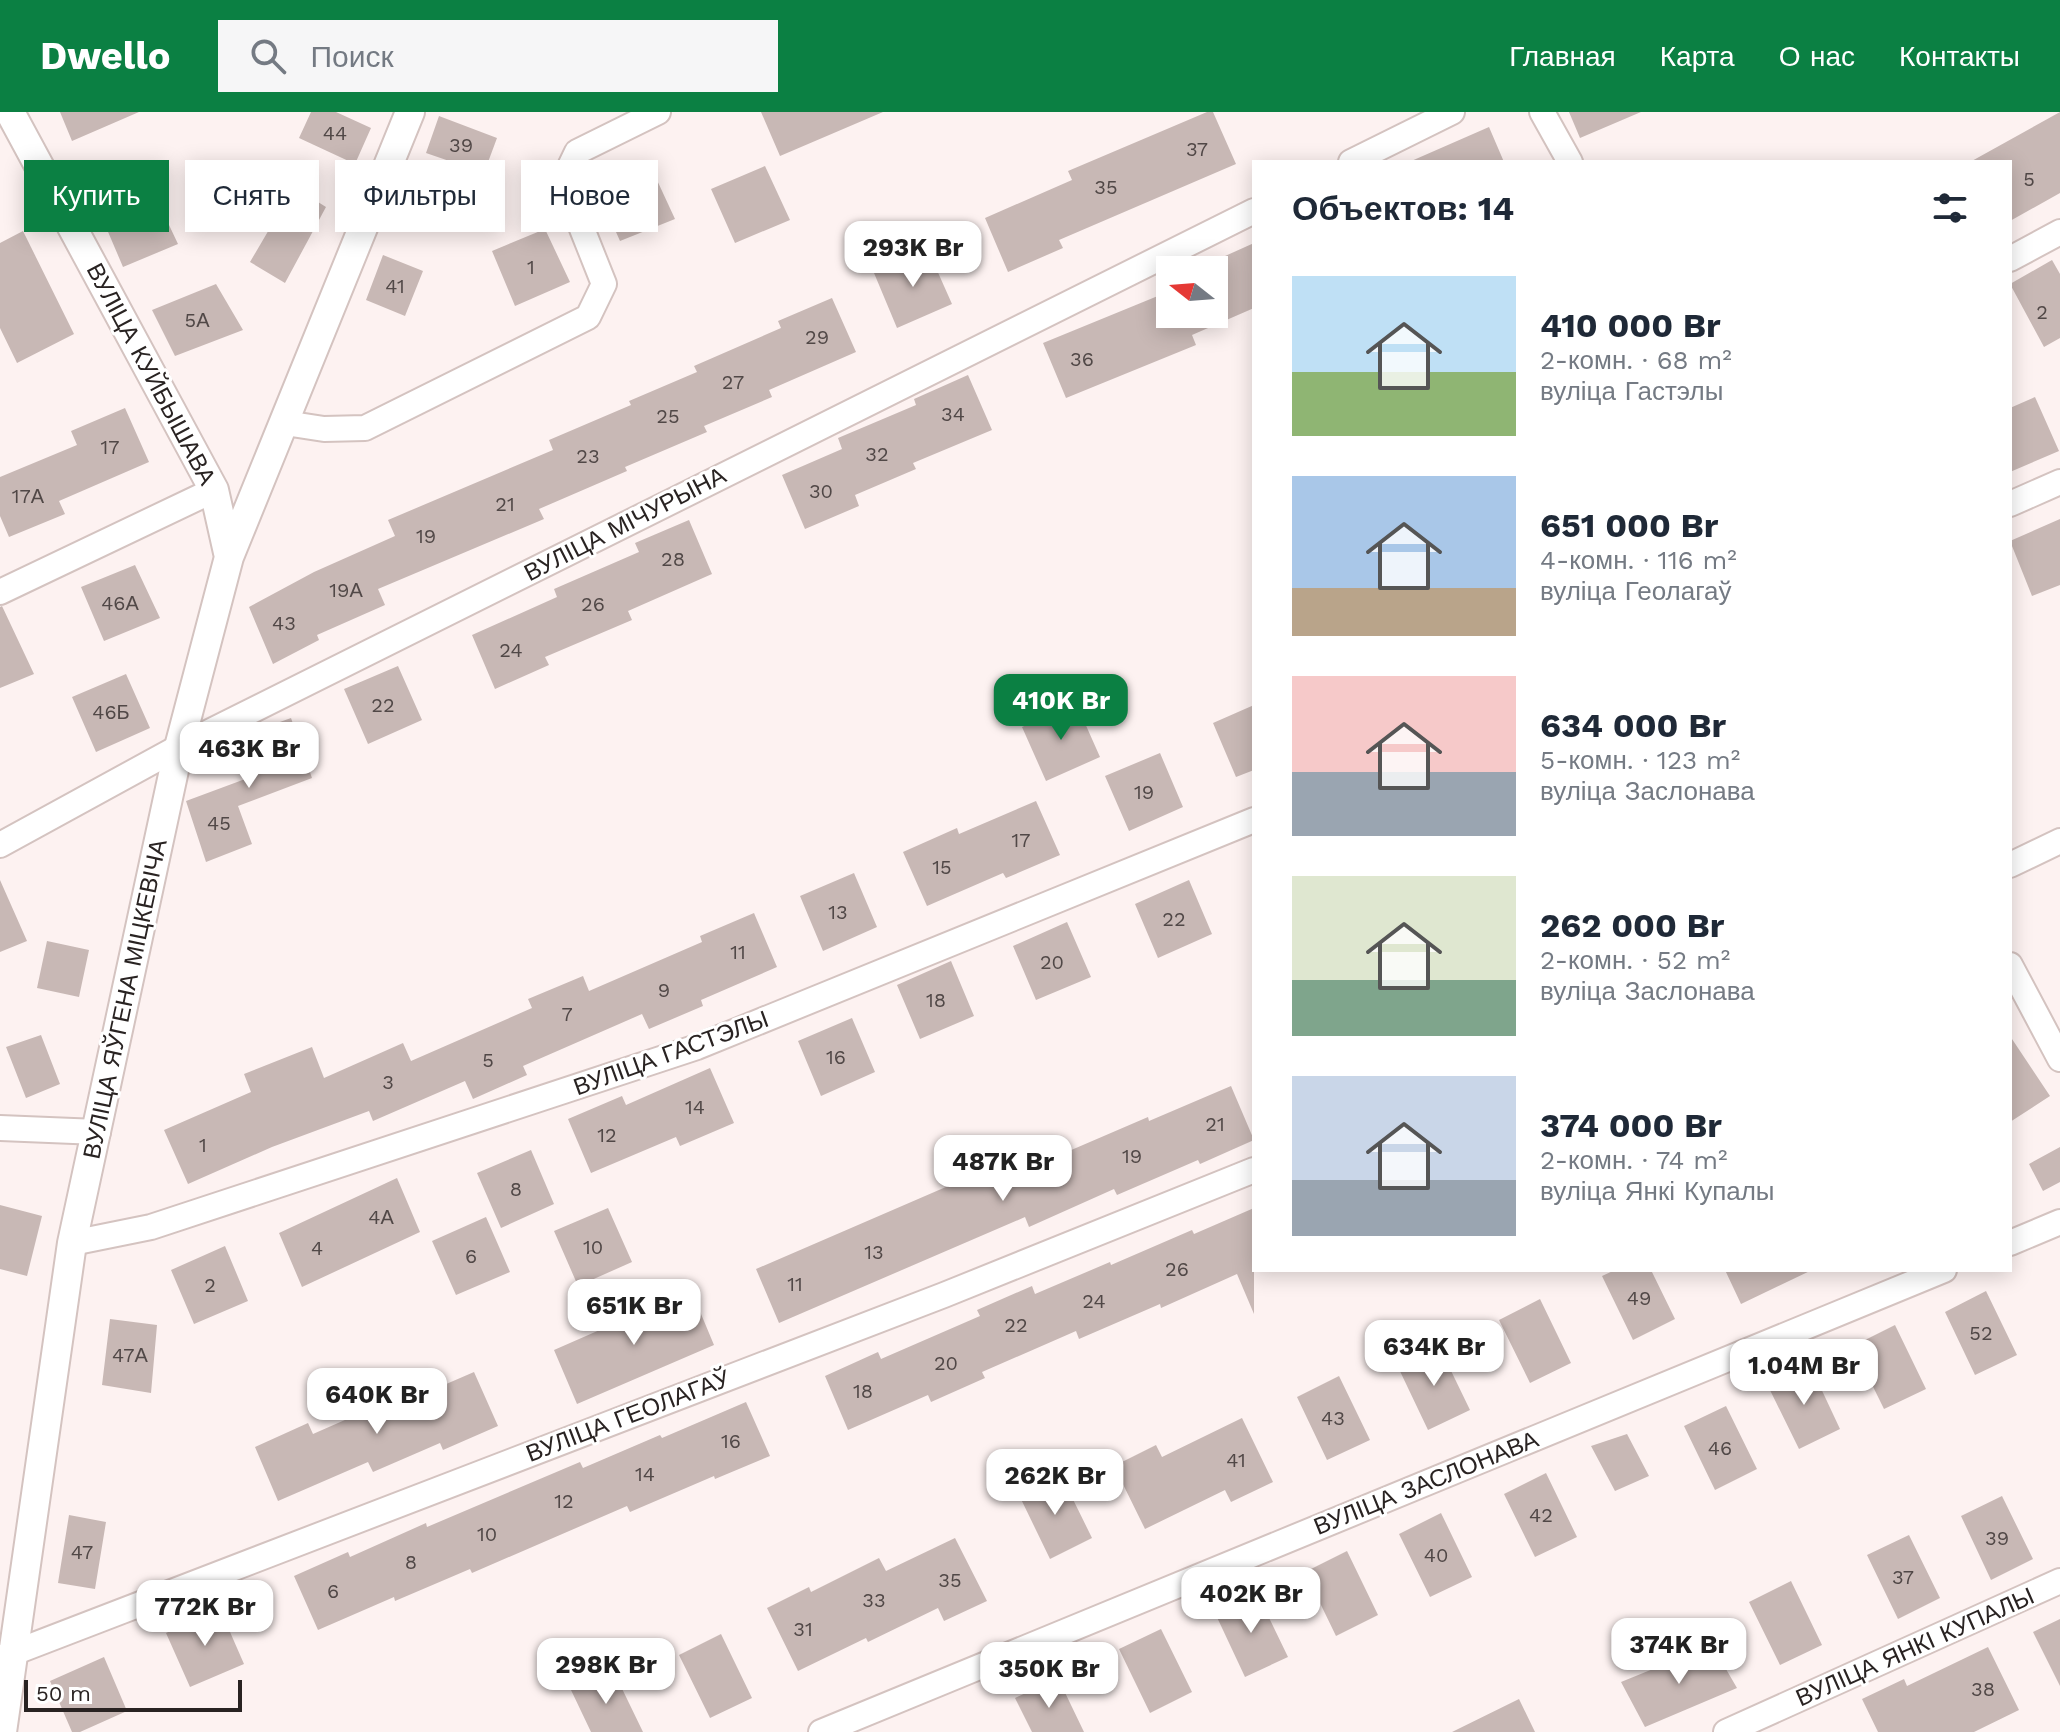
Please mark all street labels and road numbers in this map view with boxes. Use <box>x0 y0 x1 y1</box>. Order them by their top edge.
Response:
street label: ВУЛІЦА КУЙБЫШАВА <box>81 258 221 490</box>
street label: ВУЛІЦА МІЧУРЫНА <box>520 461 730 587</box>
street label: ВУЛІЦА ЯЎГЕНА МІЦКЕВІЧА <box>77 837 173 1161</box>
street label: ВУЛІЦА ГАСТЭЛЫ <box>570 1005 772 1101</box>
street label: ВУЛІЦА ГЕОЛАГАЎ <box>522 1364 734 1468</box>
street label: ВУЛІЦА ЗАСЛОНАВА <box>1310 1425 1542 1541</box>
street label: ВУЛІЦА ЯНКІ КУПАЛЫ <box>1792 1582 2038 1712</box>

